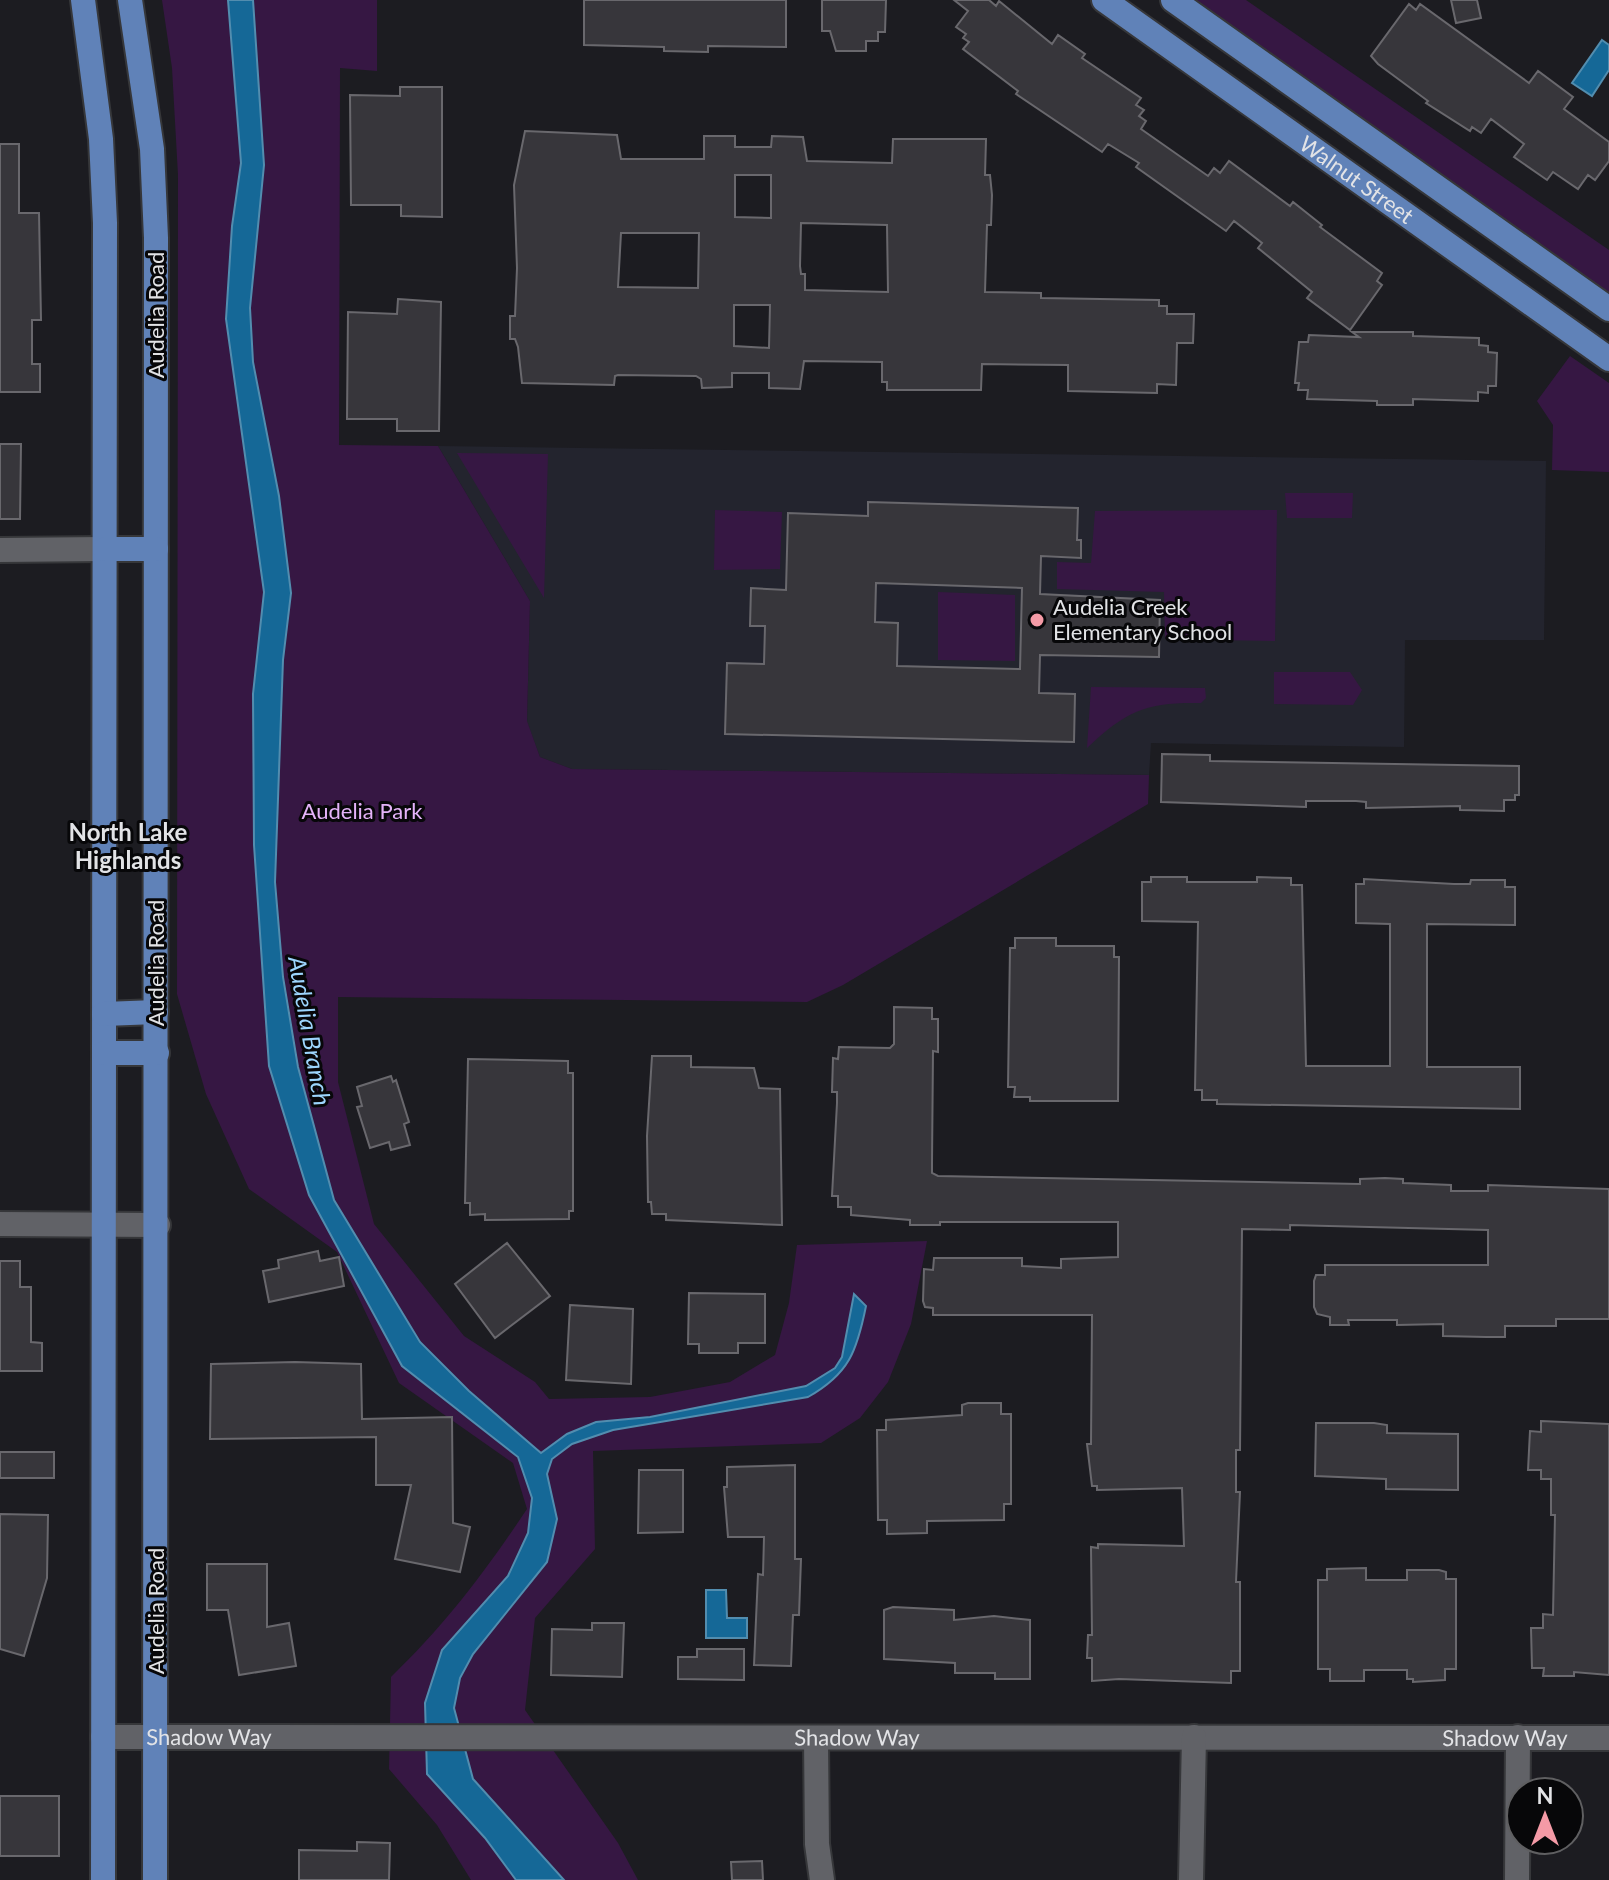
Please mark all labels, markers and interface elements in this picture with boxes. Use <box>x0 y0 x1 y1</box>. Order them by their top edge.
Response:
street label: Walnut Street <box>1295 129 1419 229</box>
street label: Audelia Road <box>142 252 169 378</box>
place label: Audelia Creek Elementary School <box>1053 593 1232 645</box>
marker: Audelia Creek Elementary School <box>1028 611 1046 629</box>
park label: Audelia Park <box>302 797 423 824</box>
district label: North Lake Highlands <box>69 817 188 874</box>
street label: Audelia Road <box>142 900 169 1026</box>
water label: Audelia Branch <box>283 953 338 1108</box>
street label: Audelia Road <box>142 1548 169 1674</box>
street label: Shadow Way <box>146 1723 272 1750</box>
street label: Shadow Way <box>794 1723 920 1751</box>
street label: Shadow Way <box>1442 1724 1568 1751</box>
north arrow <box>1505 1776 1585 1856</box>
text: N <box>1537 1782 1553 1809</box>

